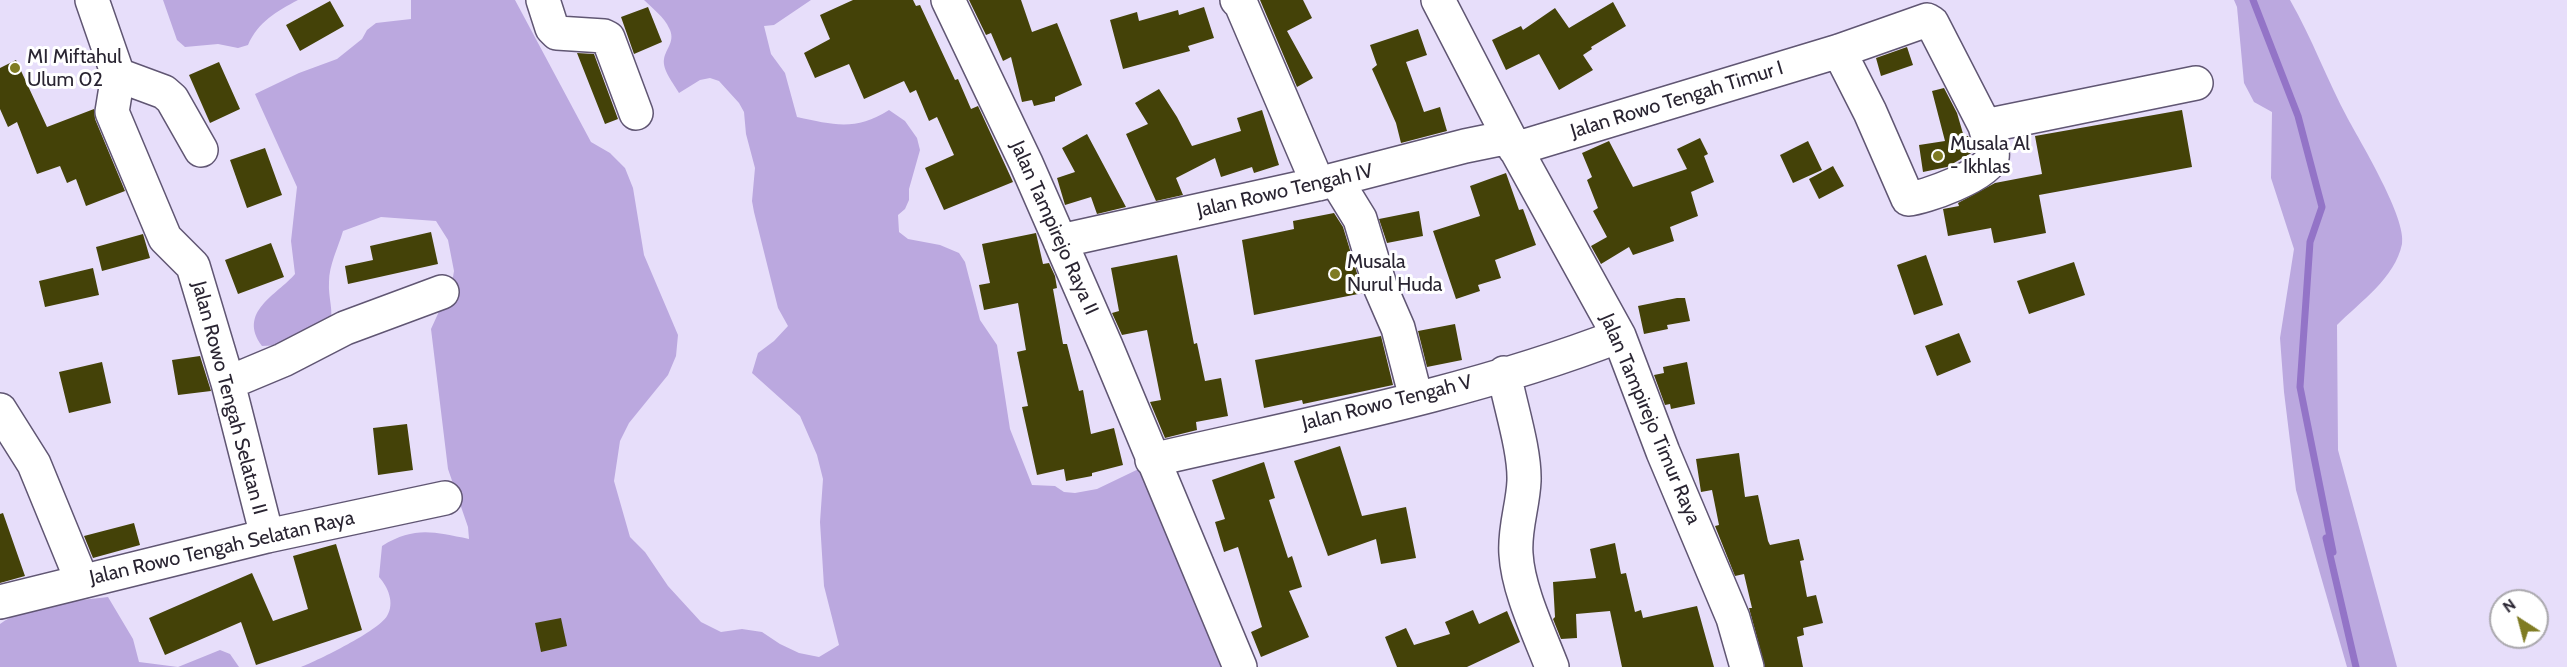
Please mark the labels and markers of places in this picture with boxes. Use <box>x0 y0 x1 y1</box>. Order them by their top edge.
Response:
place label: MI Miftahul Ulum 02 <box>27 45 122 92</box>
marker: MI Miftahul Ulum 02 <box>8 61 22 75</box>
place label: Musala Al - Ikhlas <box>1950 132 2030 179</box>
marker: Musala Al - Ikhlas <box>1931 149 1945 163</box>
place label: Musala Nurul Huda <box>1347 250 1442 297</box>
marker: Musala Nurul Huda <box>1328 267 1342 281</box>

